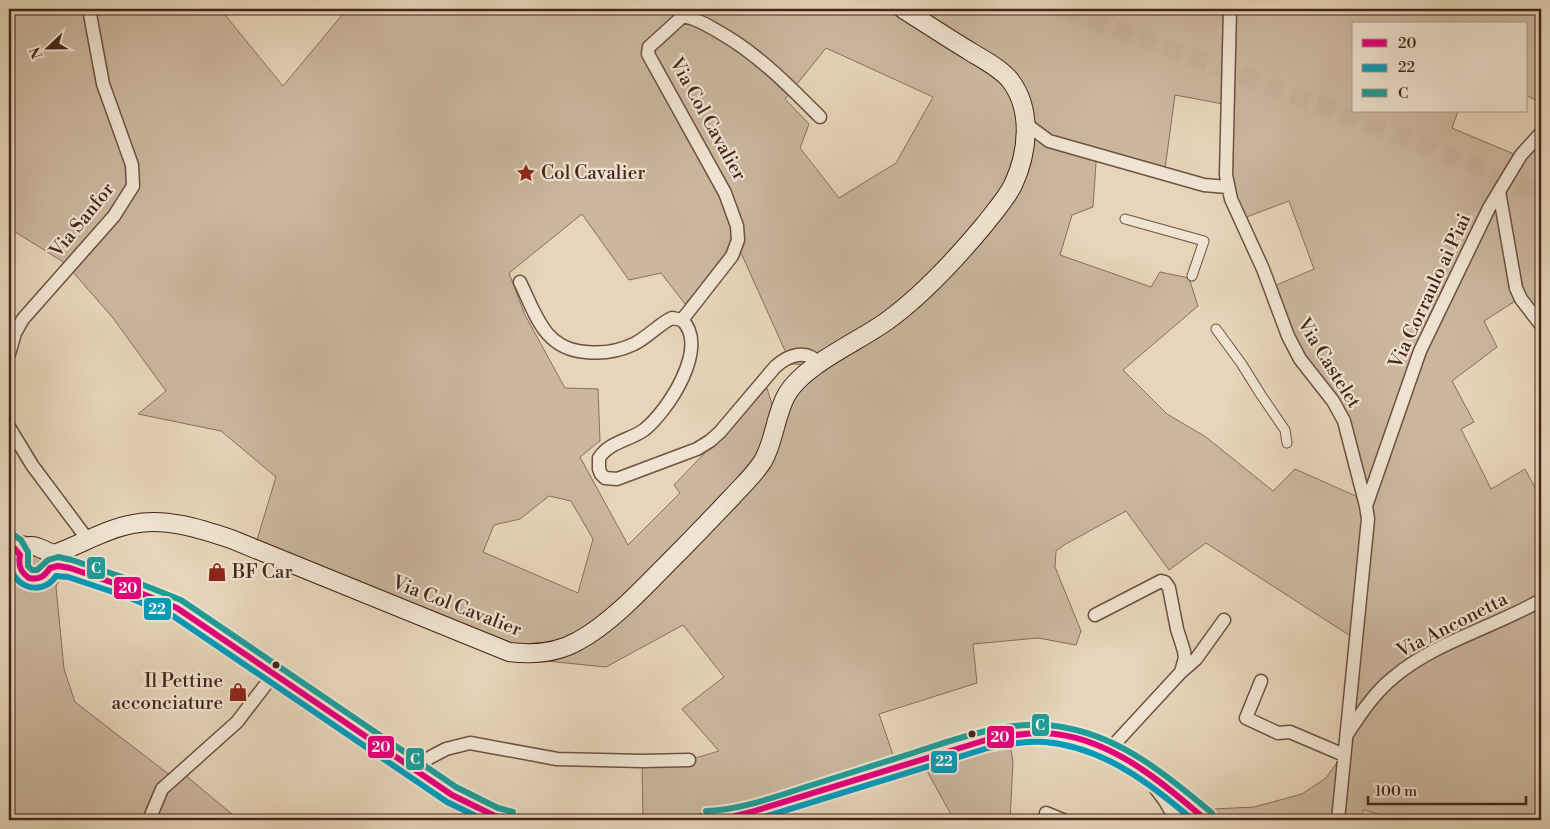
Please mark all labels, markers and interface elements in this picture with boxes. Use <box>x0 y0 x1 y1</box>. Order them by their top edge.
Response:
north arrow <box>22 22 72 72</box>
legend <box>1352 22 1528 112</box>
text: 20 <box>1398 34 1417 53</box>
text: N <box>26 44 47 61</box>
street label: Via Col Cavalier <box>664 52 752 185</box>
text: 22 <box>1398 58 1415 77</box>
text: C <box>1398 84 1408 103</box>
place label: Col Cavalier <box>541 161 645 185</box>
place icon: Col Cavalier <box>515 162 537 184</box>
street label: Via Sanfor <box>44 178 119 263</box>
street label: Via Corraulo ai Piai <box>1383 210 1476 373</box>
street label: Via Castelet <box>1291 313 1366 413</box>
line badge: C <box>86 556 106 580</box>
text: C <box>91 560 101 578</box>
place label: BF Car <box>231 560 293 584</box>
shop icon: BF Car <box>206 561 228 583</box>
street label: Via Col Cavalier <box>388 570 525 642</box>
line badge: 20 <box>113 576 142 600</box>
text: 20 <box>119 580 137 598</box>
street label: Via Anconetta <box>1392 587 1512 664</box>
line badge: 22 <box>143 597 172 621</box>
text: 22 <box>148 601 166 619</box>
unlabelled marker <box>271 660 281 670</box>
place label: Il Pettine acconciature <box>112 669 223 715</box>
shop icon: Il Pettine acconciature <box>227 681 249 703</box>
line badge: C <box>1031 713 1050 737</box>
text: C <box>1035 717 1045 735</box>
line badge: 20 <box>986 725 1015 749</box>
unlabelled marker <box>967 729 977 739</box>
text: 20 <box>991 729 1009 747</box>
line badge: 20 <box>367 735 395 759</box>
text: 20 <box>372 739 390 757</box>
line badge: C <box>405 747 425 771</box>
line badge: 22 <box>930 750 958 774</box>
text: C <box>410 751 420 769</box>
text: 22 <box>935 753 953 771</box>
scale bar <box>1368 774 1525 806</box>
text: 100 m <box>1375 782 1417 801</box>

